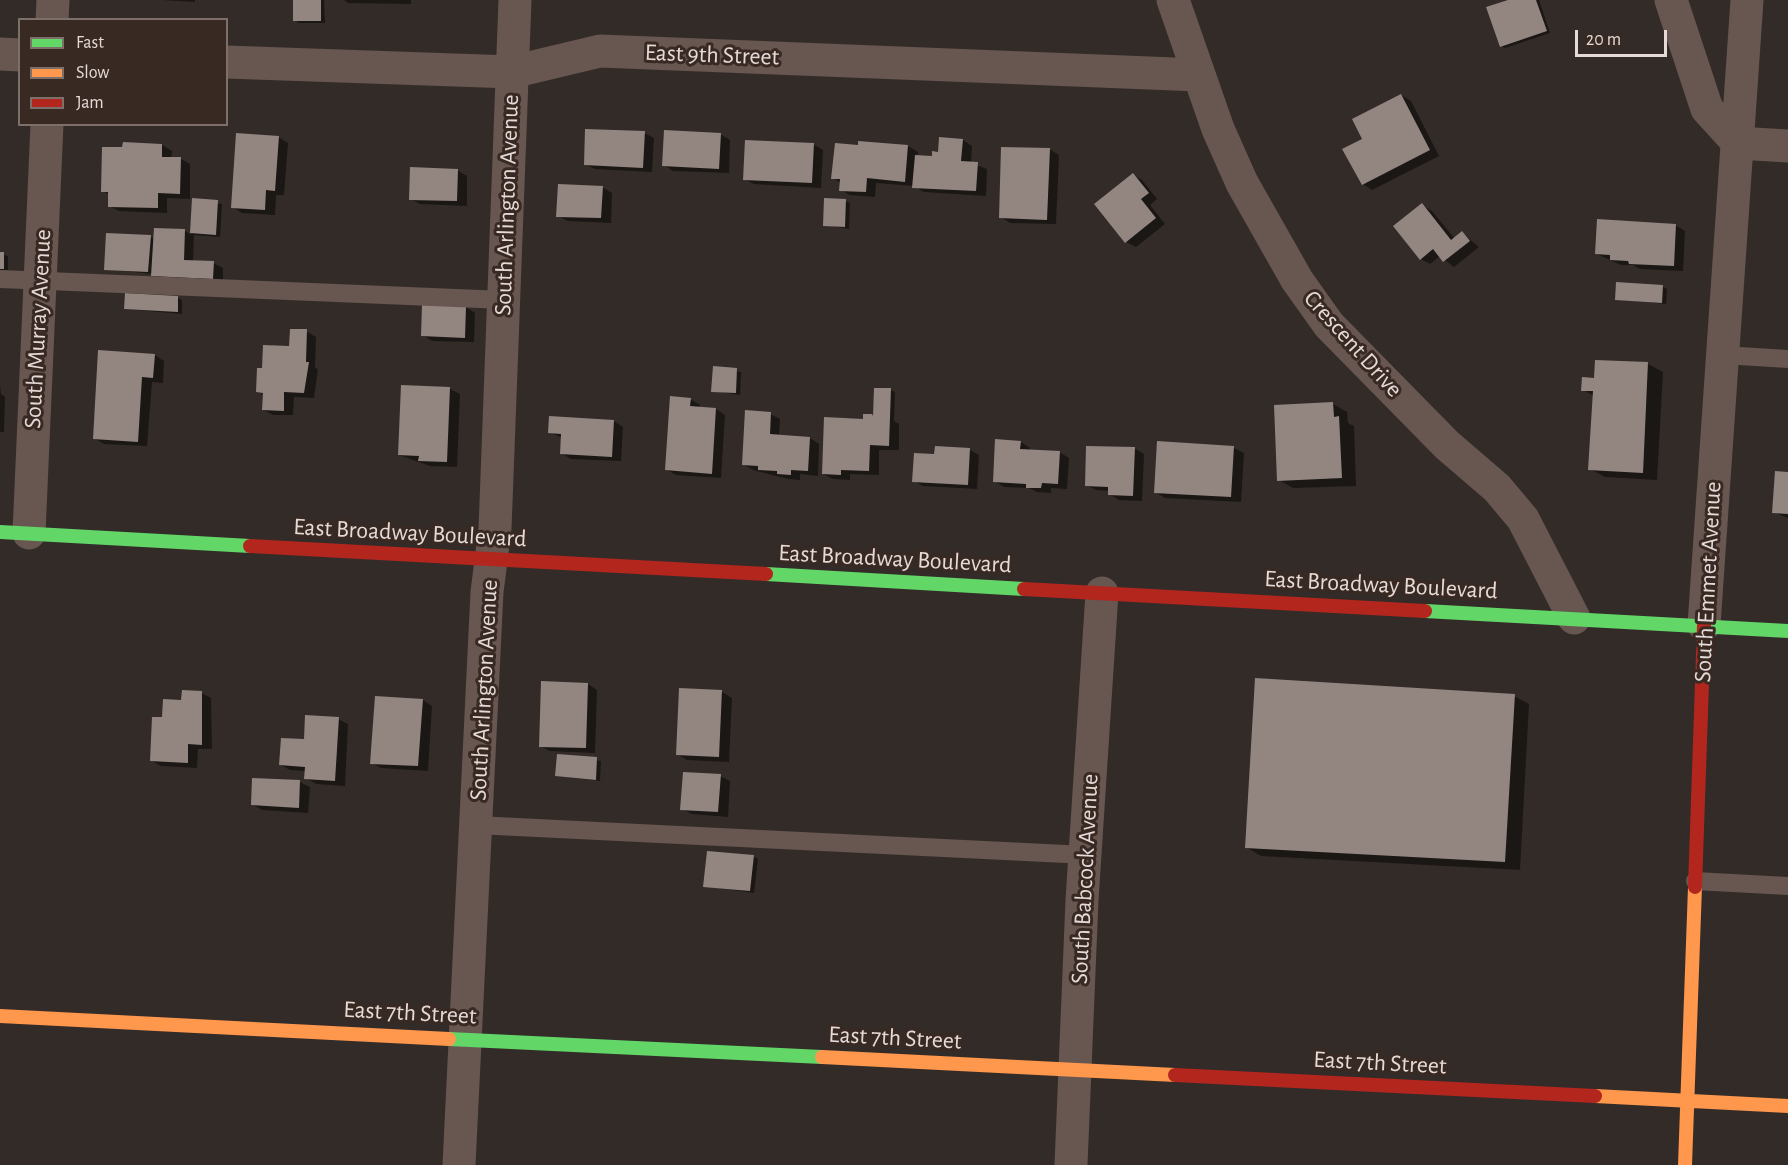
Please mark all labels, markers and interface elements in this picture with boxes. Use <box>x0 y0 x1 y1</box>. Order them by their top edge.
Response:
legend <box>18 18 228 126</box>
scale bar <box>1578 18 1670 56</box>
text: 20 m <box>1586 31 1621 49</box>
text: Fast <box>76 34 104 52</box>
street label: East 9th Street <box>644 38 780 72</box>
text: Slow <box>76 64 109 82</box>
text: Jam <box>76 94 104 112</box>
street label: South Arlington Avenue <box>489 94 525 316</box>
street label: South Murray Avenue <box>18 229 58 429</box>
street label: Crescent Drive <box>1298 285 1408 403</box>
street label: South Emmet Avenue <box>1688 481 1728 683</box>
street label: East Broadway Boulevard <box>293 513 527 553</box>
street label: East Broadway Boulevard <box>778 539 1012 579</box>
street label: East Broadway Boulevard <box>1264 565 1498 605</box>
street label: South Arlington Avenue <box>464 579 504 801</box>
street label: South Babcock Avenue <box>1065 773 1105 985</box>
street label: East 7th Street <box>343 995 477 1031</box>
street label: East 7th Street <box>828 1020 962 1056</box>
street label: East 7th Street <box>1313 1045 1447 1081</box>

